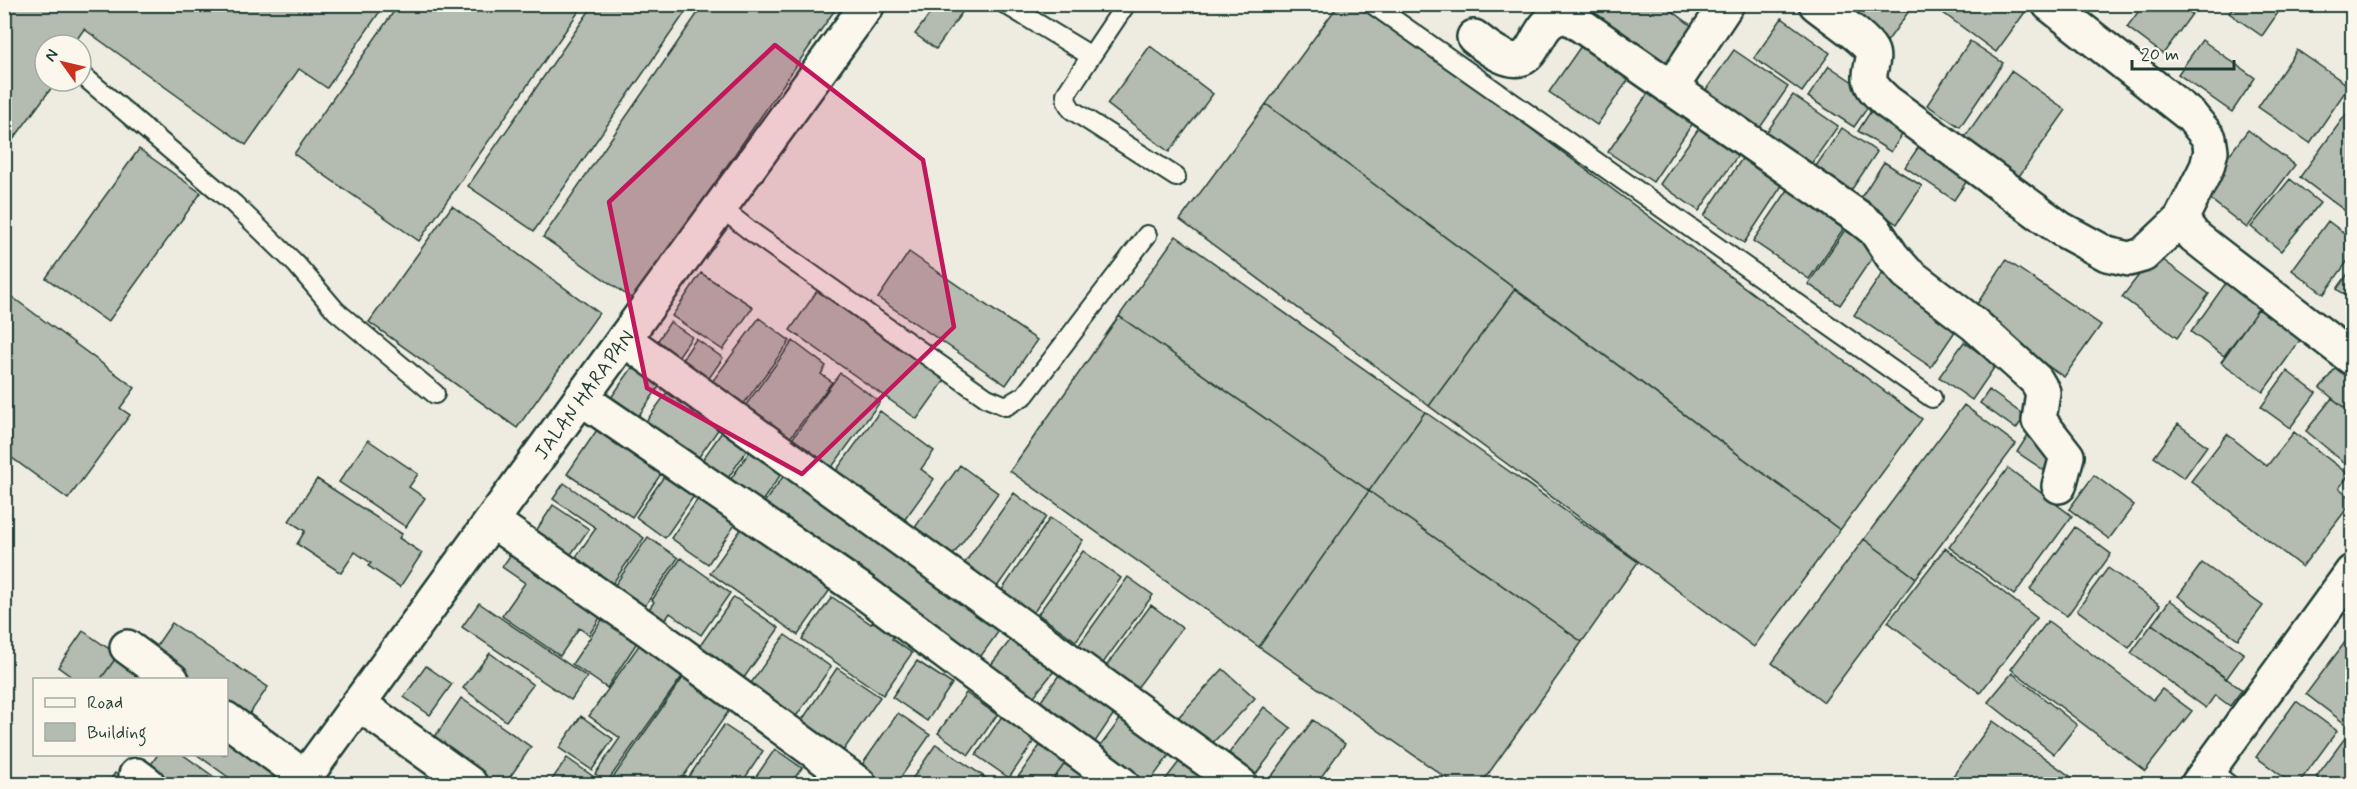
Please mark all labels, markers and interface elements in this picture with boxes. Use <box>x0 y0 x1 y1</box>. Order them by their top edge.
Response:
north arrow <box>33 33 93 93</box>
scale bar <box>2132 33 2234 71</box>
text: 20 m <box>2141 43 2179 67</box>
text: N <box>40 45 63 66</box>
street label: JALAN HARAPAN <box>529 325 641 465</box>
legend <box>33 678 228 756</box>
text: Road <box>87 691 123 715</box>
text: Building <box>87 721 147 747</box>

